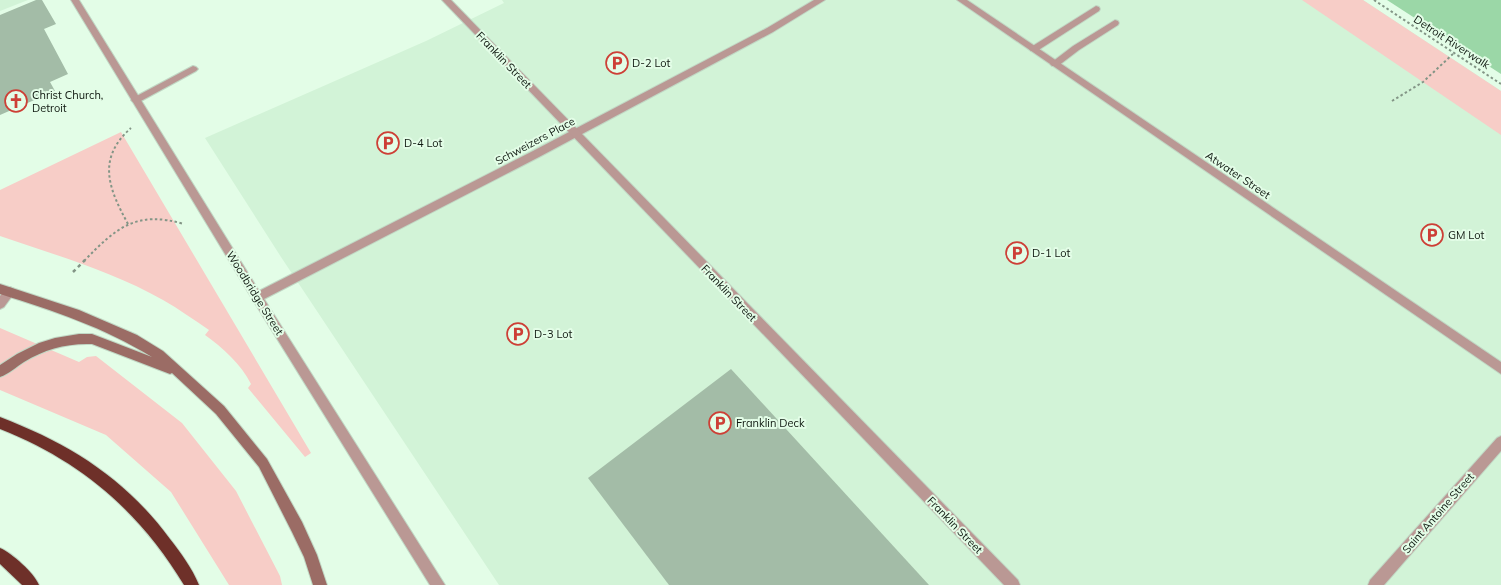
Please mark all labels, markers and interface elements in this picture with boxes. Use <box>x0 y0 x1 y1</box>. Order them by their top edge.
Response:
street label: Detroit Riverwalk <box>1411 12 1493 72</box>
street label: Franklin Street <box>473 29 535 91</box>
parking icon: D-2 Lot <box>604 50 630 76</box>
place label: D-2 Lot <box>632 56 671 70</box>
church icon: Christ Church, Detroit <box>3 88 29 114</box>
place label: Christ Church, Detroit <box>32 88 103 115</box>
street label: Schweizers Place <box>493 114 577 168</box>
parking icon: D-4 Lot <box>375 130 401 156</box>
place label: D-4 Lot <box>404 136 443 150</box>
street label: Atwater Street <box>1203 148 1273 202</box>
parking icon: GM Lot <box>1419 222 1445 248</box>
place label: GM Lot <box>1448 228 1485 242</box>
parking icon: D-1 Lot <box>1004 240 1030 266</box>
place label: D-1 Lot <box>1032 246 1071 260</box>
street label: Woodbridge Street <box>224 248 287 338</box>
street label: Franklin Street <box>698 262 760 324</box>
parking icon: D-3 Lot <box>505 321 531 347</box>
place label: D-3 Lot <box>534 327 573 341</box>
parking icon: Franklin Deck <box>707 410 733 436</box>
place label: Franklin Deck <box>736 416 805 430</box>
street label: Saint Antoine Street <box>1399 470 1477 556</box>
street label: Franklin Street <box>924 494 986 556</box>

